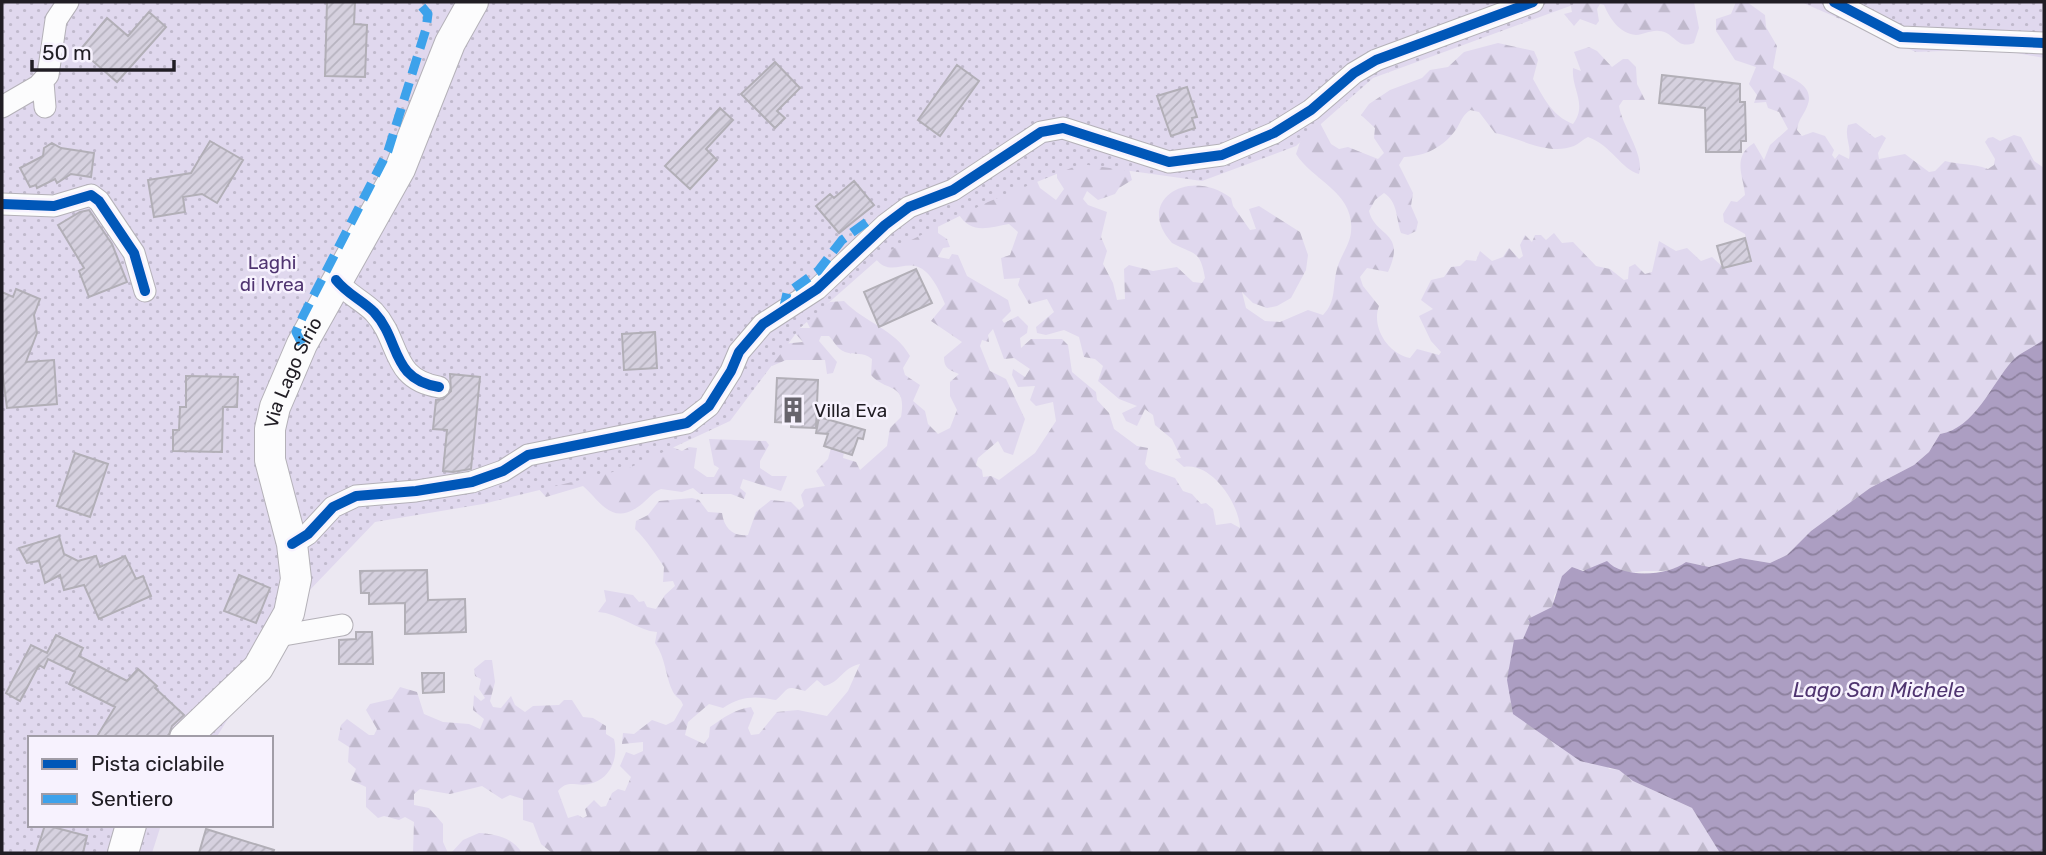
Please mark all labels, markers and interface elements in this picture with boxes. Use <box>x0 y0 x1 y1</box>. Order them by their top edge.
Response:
scale bar <box>32 28 173 72</box>
text: 50 m <box>42 40 92 65</box>
park label: Laghi di Ivrea <box>240 251 304 296</box>
street label: Via Lago Sirio <box>260 313 327 430</box>
building icon: Villa Eva <box>778 395 808 425</box>
place label: Villa Eva <box>814 399 887 422</box>
water label: Lago San Michele <box>1793 677 1965 702</box>
legend <box>28 736 273 827</box>
text: Pista ciclabile <box>91 751 225 776</box>
text: Sentiero <box>91 786 173 811</box>

